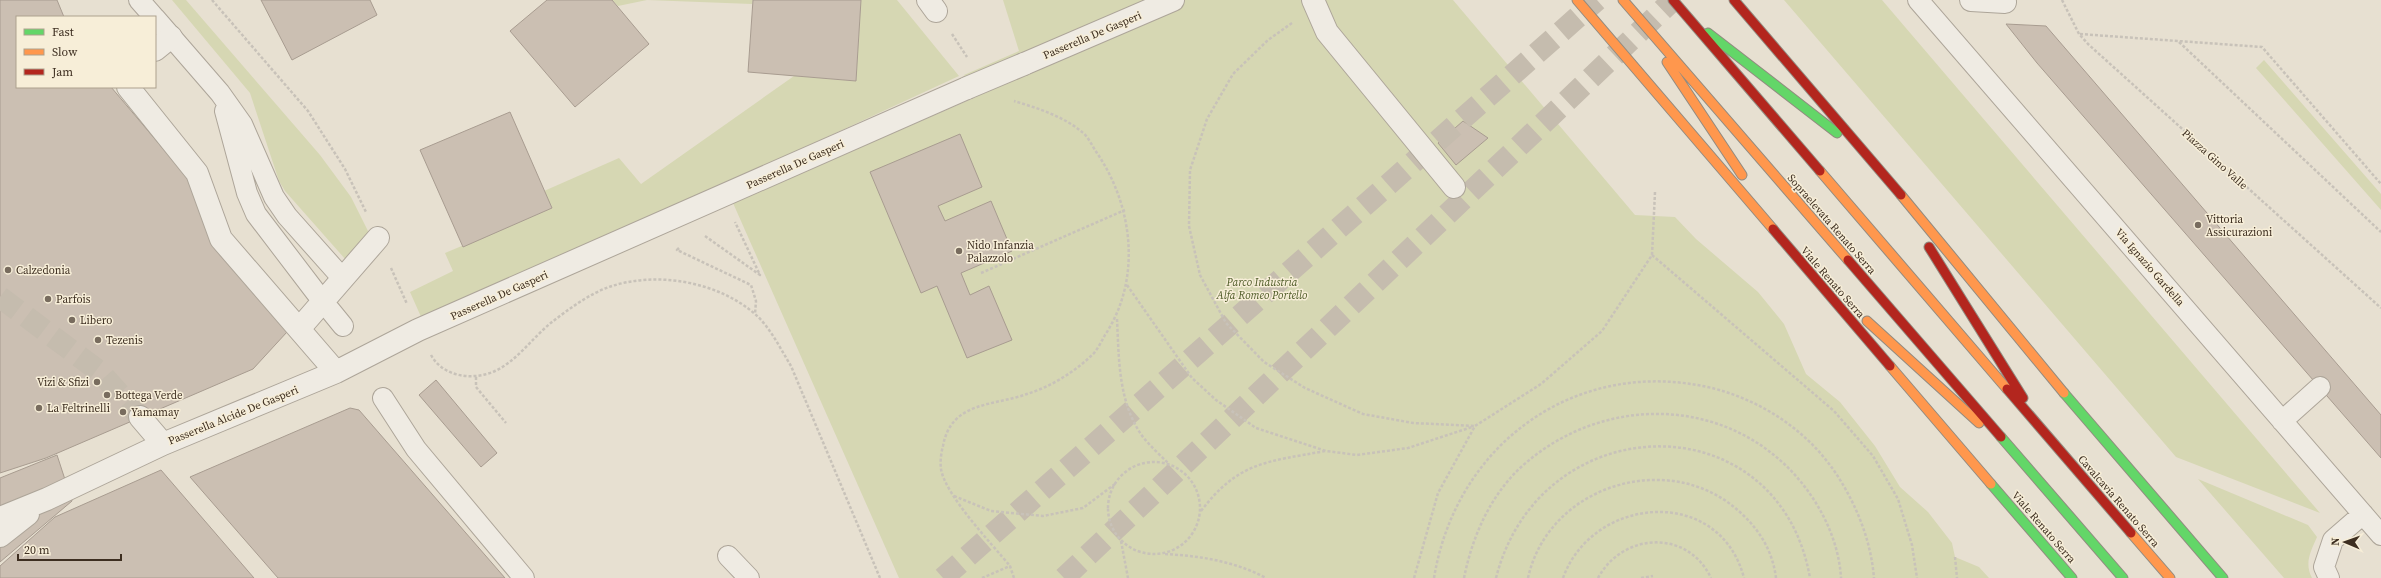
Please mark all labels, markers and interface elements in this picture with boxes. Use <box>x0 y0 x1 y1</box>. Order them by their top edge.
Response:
street label: Passerella De Gasperi <box>1041 8 1144 63</box>
legend <box>16 16 156 88</box>
text: Fast <box>52 24 74 40</box>
text: Slow <box>52 44 78 60</box>
text: Jam <box>51 64 73 80</box>
street label: Piazza Gino Valle <box>2179 126 2251 193</box>
street label: Passerella De Gasperi <box>744 136 846 193</box>
street label: Sopraelevata Renato Serra <box>1784 171 1880 278</box>
place label: Vittoria Assicurazioni <box>2206 212 2272 240</box>
marker: Vittoria Assicurazioni <box>2193 220 2203 230</box>
street label: Via Ignazio Gardella <box>2112 225 2188 310</box>
place label: Nido Infanzia Palazzolo <box>967 238 1034 266</box>
street label: Viale Renato Serra <box>1797 243 1868 322</box>
marker: Nido Infanzia Palazzolo <box>954 246 964 256</box>
place label: Calzedonia <box>16 263 71 278</box>
marker: Calzedonia <box>3 265 13 275</box>
street label: Passerella De Gasperi <box>448 267 550 324</box>
park label: Parco Industria Alfa Romeo Portello <box>1216 275 1308 303</box>
place label: Parfois <box>56 292 91 307</box>
marker: Parfois <box>43 294 53 304</box>
place label: Libero <box>80 313 112 328</box>
marker: Libero <box>67 315 77 325</box>
place label: Tezenis <box>106 333 143 348</box>
marker: Tezenis <box>93 335 103 345</box>
place label: Vizi & Sfizi <box>37 375 89 390</box>
marker: Vizi & Sfizi <box>92 377 102 387</box>
street label: Passerella Alcide De Gasperi <box>166 382 301 448</box>
place label: Bottega Verde <box>115 388 183 403</box>
marker: Bottega Verde <box>102 390 112 400</box>
place label: La Feltrinelli <box>47 401 110 416</box>
marker: La Feltrinelli <box>34 403 44 413</box>
place label: Yamamay <box>131 405 179 420</box>
marker: Yamamay <box>118 407 128 417</box>
street label: Cavalcavia Renato Serra <box>2074 452 2163 551</box>
street label: Viale Renato Serra <box>2008 488 2079 567</box>
north arrow <box>2325 522 2365 562</box>
scale bar <box>18 536 121 562</box>
text: N <box>2328 537 2343 546</box>
text: 20 m <box>24 542 50 558</box>

